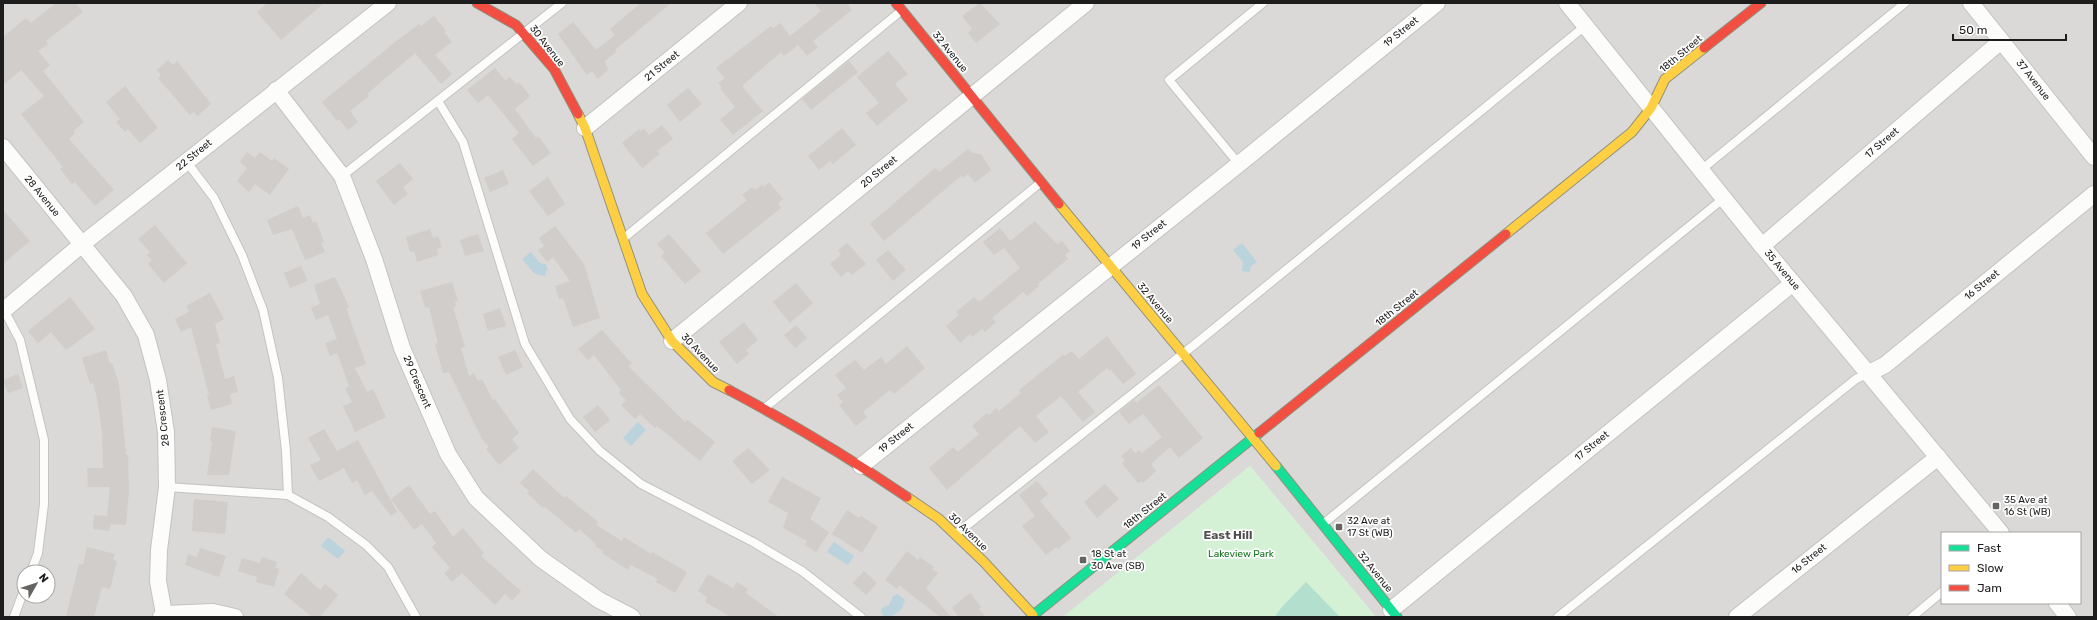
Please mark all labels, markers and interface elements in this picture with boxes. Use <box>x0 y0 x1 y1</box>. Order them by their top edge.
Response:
street label: 19 Street <box>1381 14 1421 50</box>
scale bar <box>1953 16 2066 42</box>
street label: 30 Avenue <box>527 23 567 70</box>
text: 50 m <box>1959 23 1987 37</box>
street label: 32 Avenue <box>930 29 970 75</box>
street label: 18th Street <box>1657 33 1705 75</box>
street label: 21 Street <box>642 48 682 84</box>
street label: 37 Avenue <box>2013 57 2053 103</box>
street label: 17 Street <box>1863 125 1901 161</box>
street label: 22 Street <box>173 137 215 173</box>
street label: 20 Street <box>858 154 900 190</box>
street label: 28 Avenue <box>22 173 62 219</box>
street label: 19 Street <box>1129 217 1169 253</box>
street label: 35 Avenue <box>1762 247 1803 293</box>
street label: 16 Street <box>1962 267 2002 303</box>
street label: 32 Avenue <box>1135 280 1176 326</box>
street label: 18th Street <box>1373 287 1421 329</box>
street label: 30 Avenue <box>678 331 722 375</box>
street label: 29 Crescent <box>400 354 434 410</box>
street label: 28 Crescent <box>154 389 172 447</box>
street label: 19 Street <box>876 420 916 456</box>
street label: 17 Street <box>1572 428 1612 463</box>
street label: 18th Street <box>1121 490 1169 532</box>
place label: 35 Ave at 16 St (WB) <box>2004 494 2051 518</box>
marker: 35 Ave at 16 St (WB) <box>1991 501 2001 511</box>
street label: 30 Avenue <box>946 510 990 554</box>
place label: 32 Ave at 17 St (WB) <box>1347 515 1393 539</box>
marker: 32 Ave at 17 St (WB) <box>1334 522 1344 532</box>
district label: East Hill <box>1204 528 1252 542</box>
legend <box>1941 532 2081 604</box>
street label: 16 Street <box>1789 541 1829 577</box>
text: Fast <box>1977 541 2001 555</box>
place label: 18 St at 30 Ave (SB) <box>1091 548 1145 572</box>
park label: Lakeview Park <box>1208 548 1275 560</box>
street label: 32 Avenue <box>1355 549 1395 595</box>
marker: 18 St at 30 Ave (SB) <box>1078 555 1088 565</box>
text: Slow <box>1977 561 2004 575</box>
north arrow <box>16 564 56 604</box>
text: N <box>36 571 51 585</box>
text: Jam <box>1977 581 2002 595</box>

